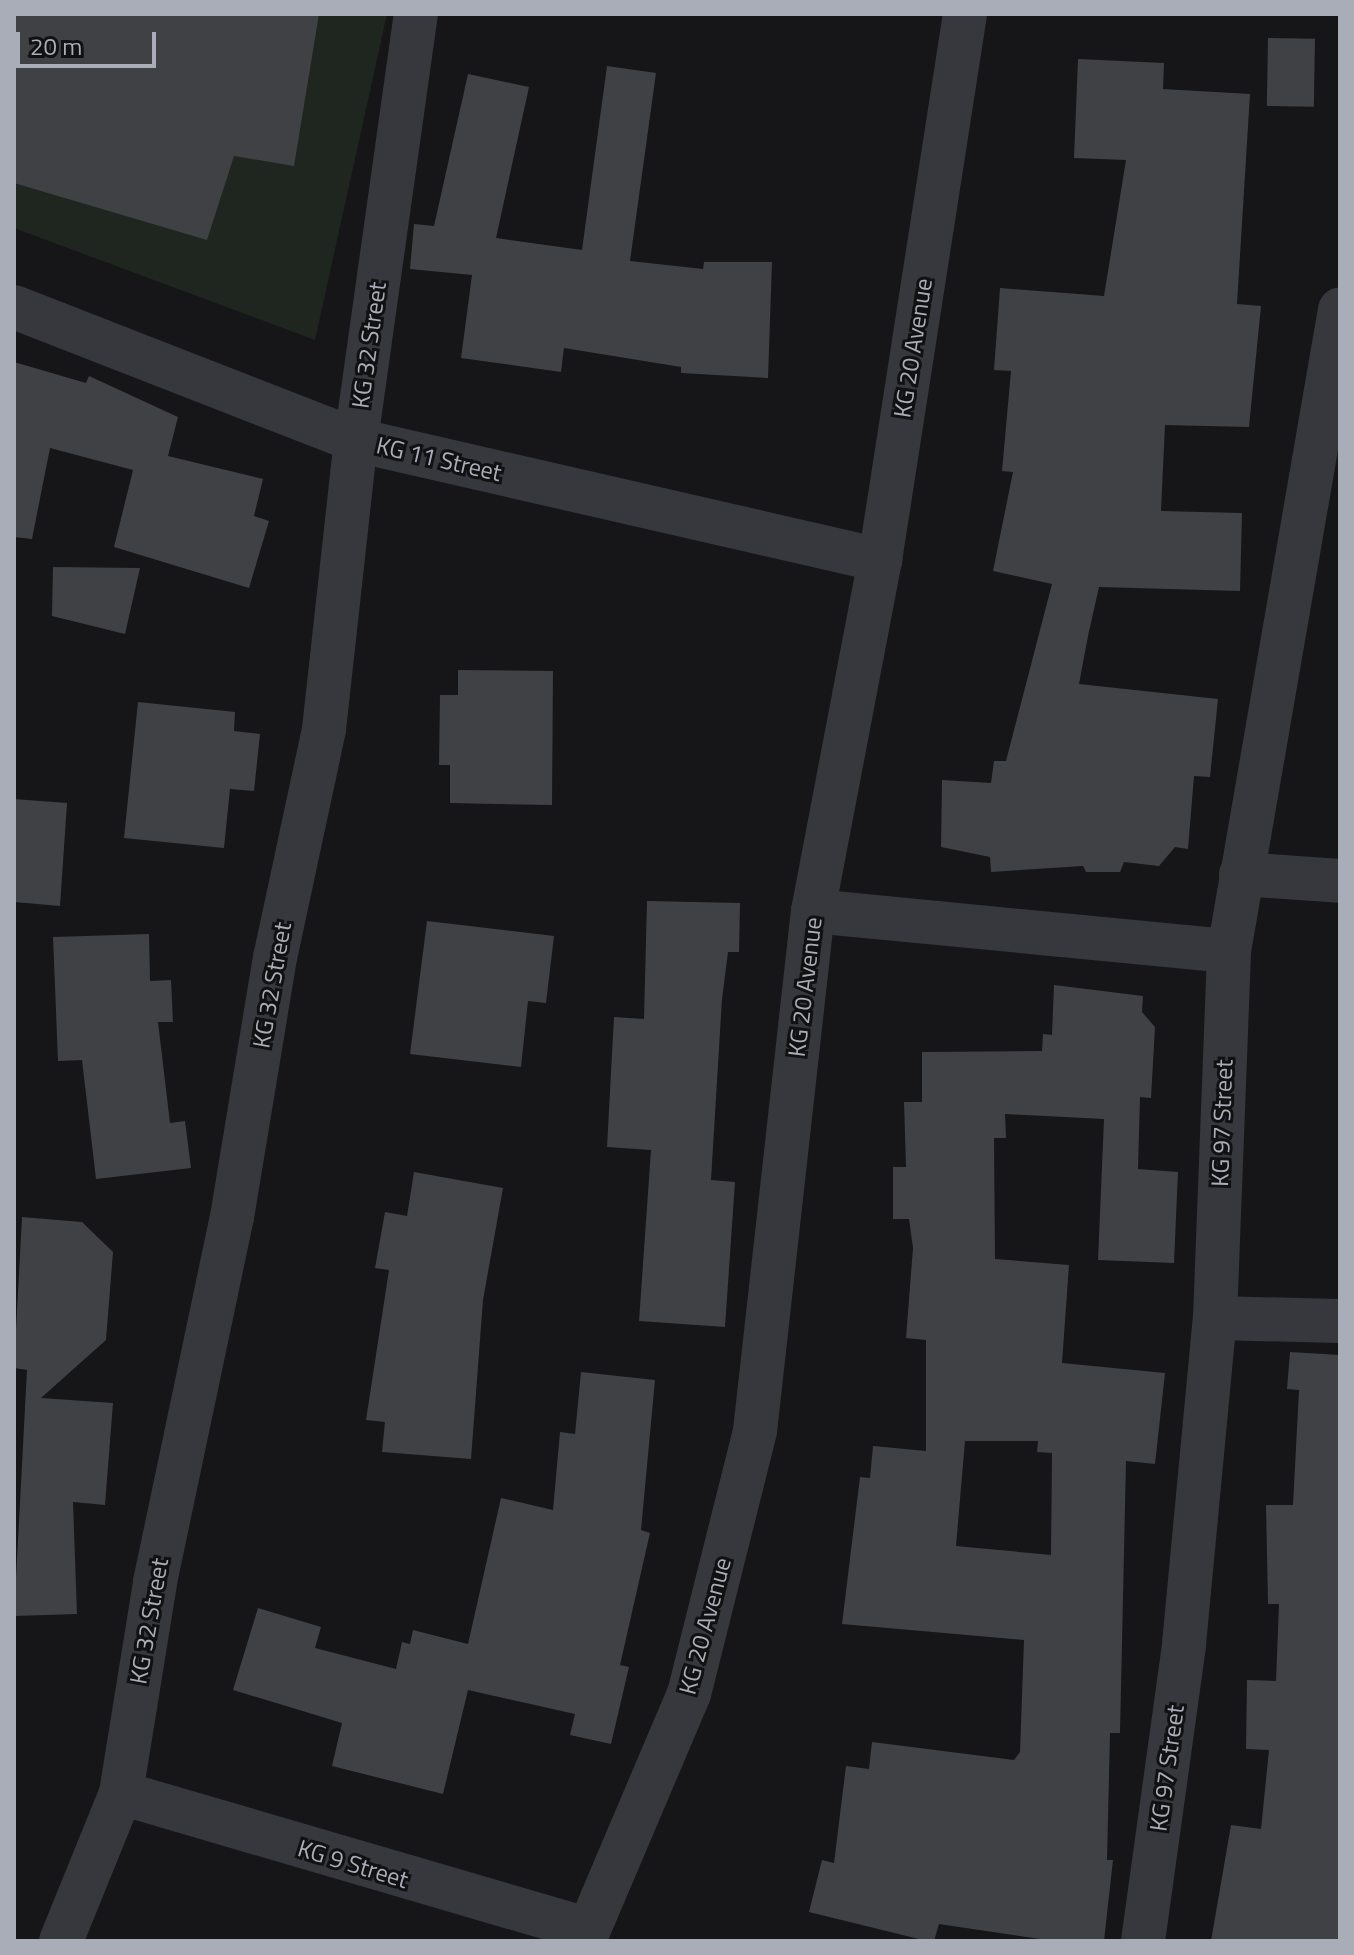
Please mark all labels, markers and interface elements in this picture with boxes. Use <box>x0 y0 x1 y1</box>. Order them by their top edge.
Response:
scale bar <box>20 16 160 66</box>
text: 20 m <box>30 28 82 64</box>
street label: KG 20 Avenue <box>888 276 938 420</box>
street label: KG 32 Street <box>346 280 392 410</box>
street label: KG 11 Street <box>374 431 504 487</box>
street label: KG 20 Avenue <box>782 915 828 1059</box>
street label: KG 32 Street <box>247 920 297 1050</box>
street label: KG 97 Street <box>1205 1059 1239 1187</box>
street label: KG 20 Avenue <box>673 1554 737 1698</box>
street label: KG 32 Street <box>124 1556 174 1686</box>
street label: KG 97 Street <box>1144 1703 1190 1833</box>
street label: KG 9 Street <box>294 1834 412 1894</box>

